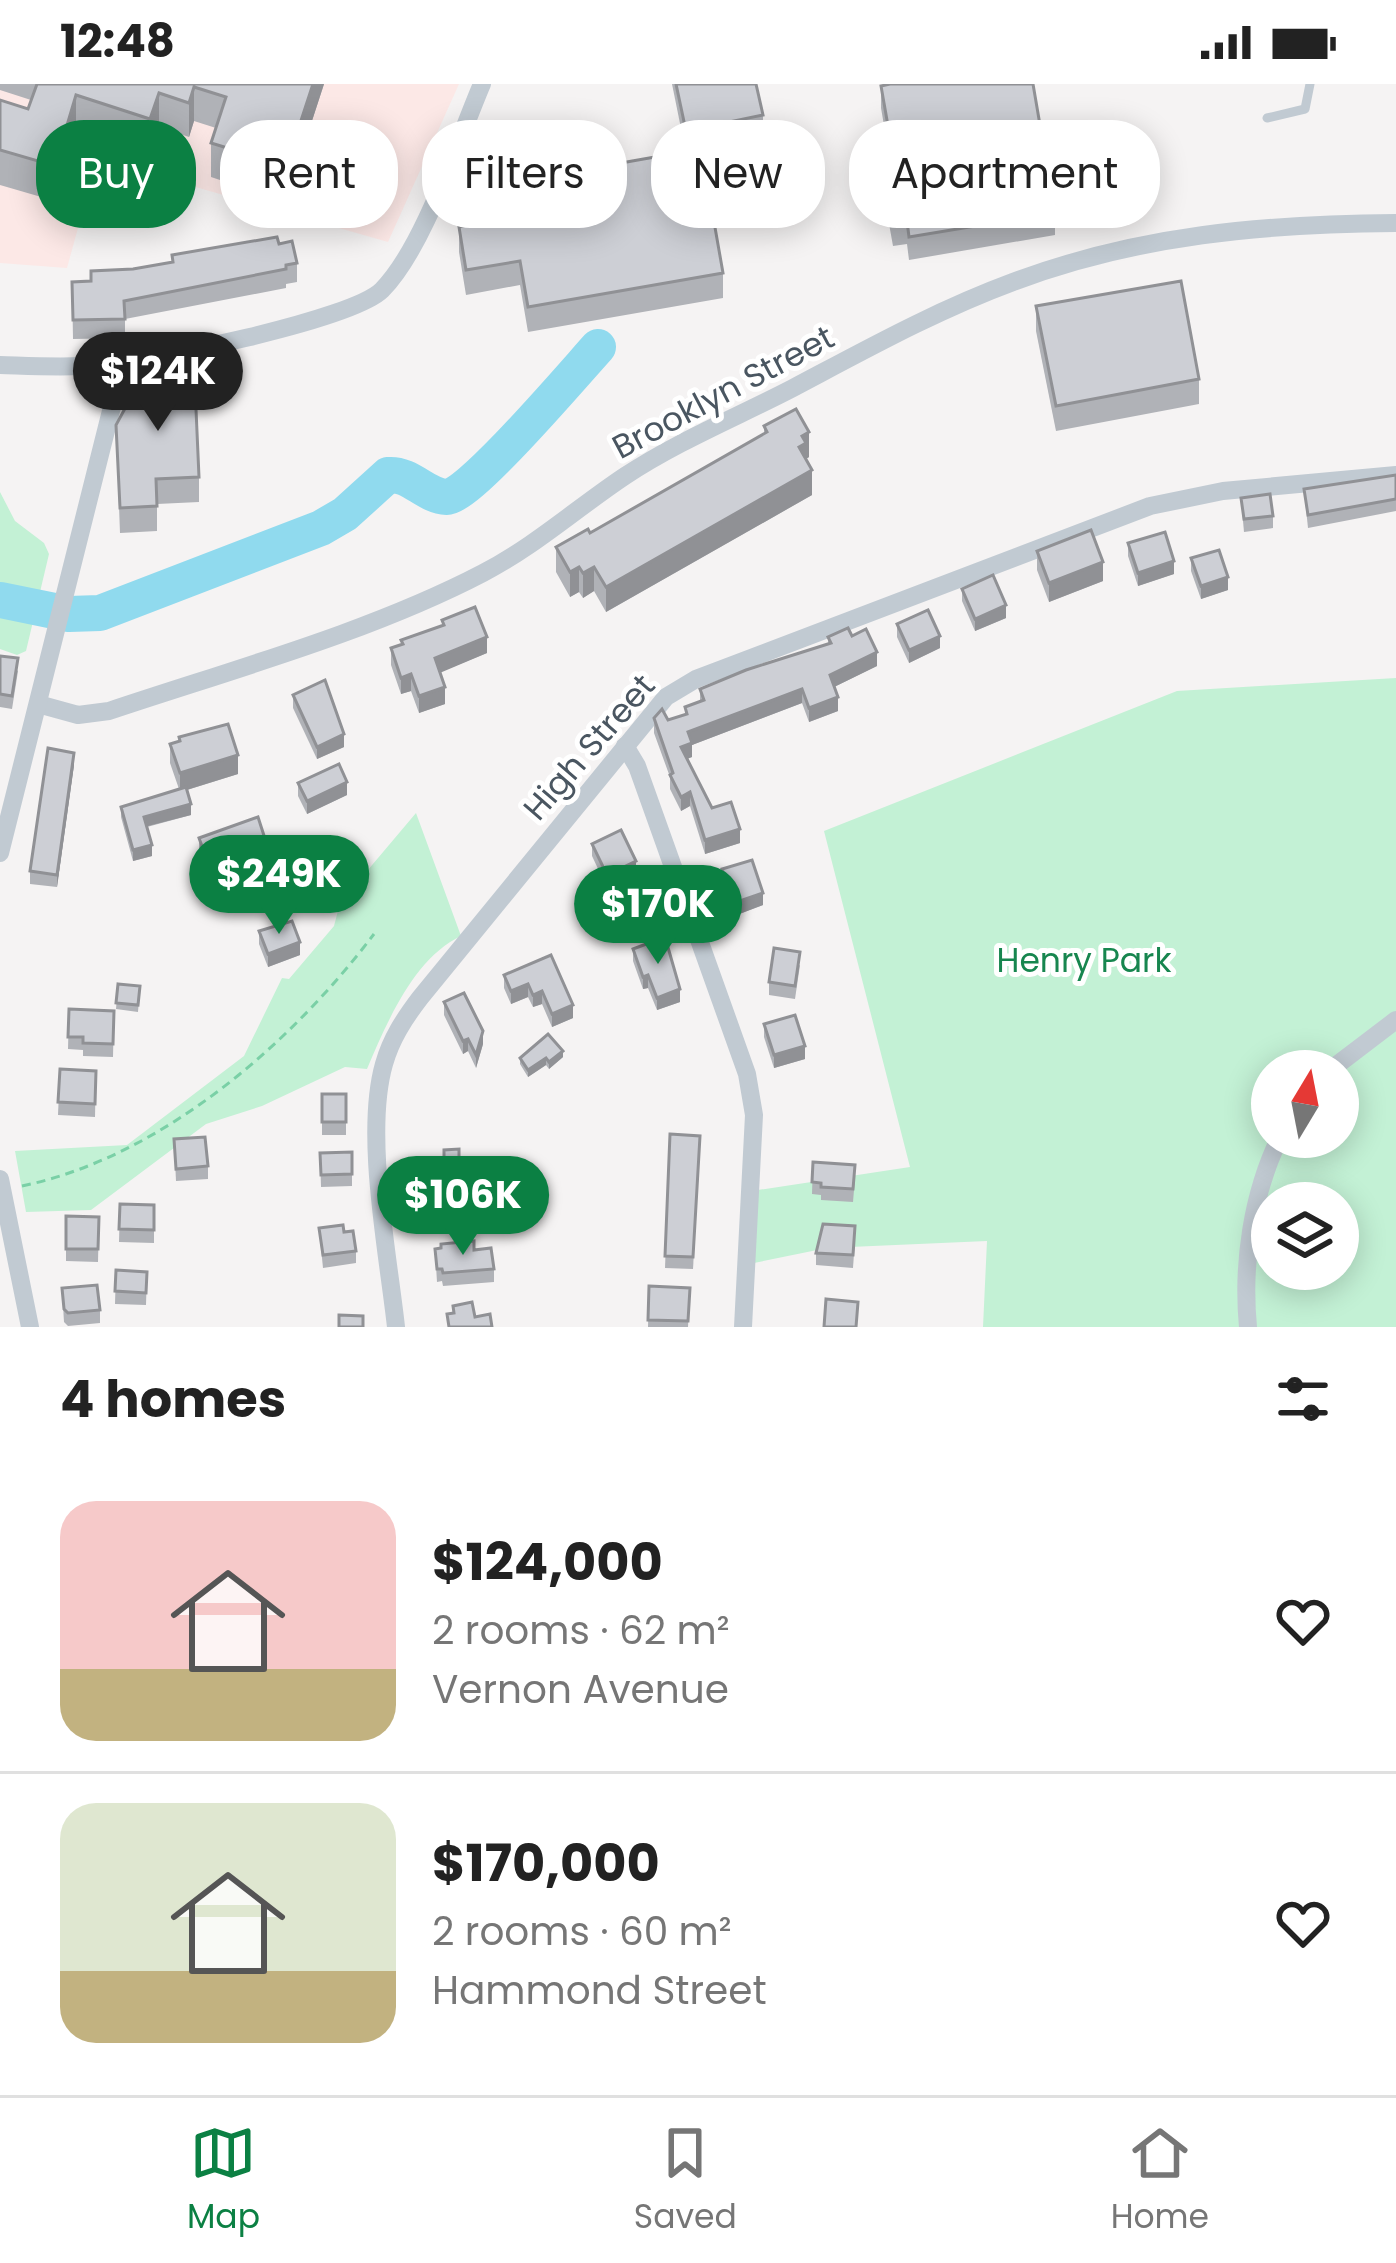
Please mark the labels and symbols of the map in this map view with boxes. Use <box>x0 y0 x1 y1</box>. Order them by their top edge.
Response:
street label: Brooklyn Street <box>604 314 842 470</box>
pin: $124K <box>74 332 242 434</box>
street label: High Street <box>512 664 666 830</box>
pin: $249K <box>195 835 363 937</box>
pin: $170K <box>574 865 742 967</box>
park label: Henry Park <box>997 937 1171 984</box>
north arrow <box>1251 1050 1359 1158</box>
pin: $106K <box>379 1156 547 1258</box>

